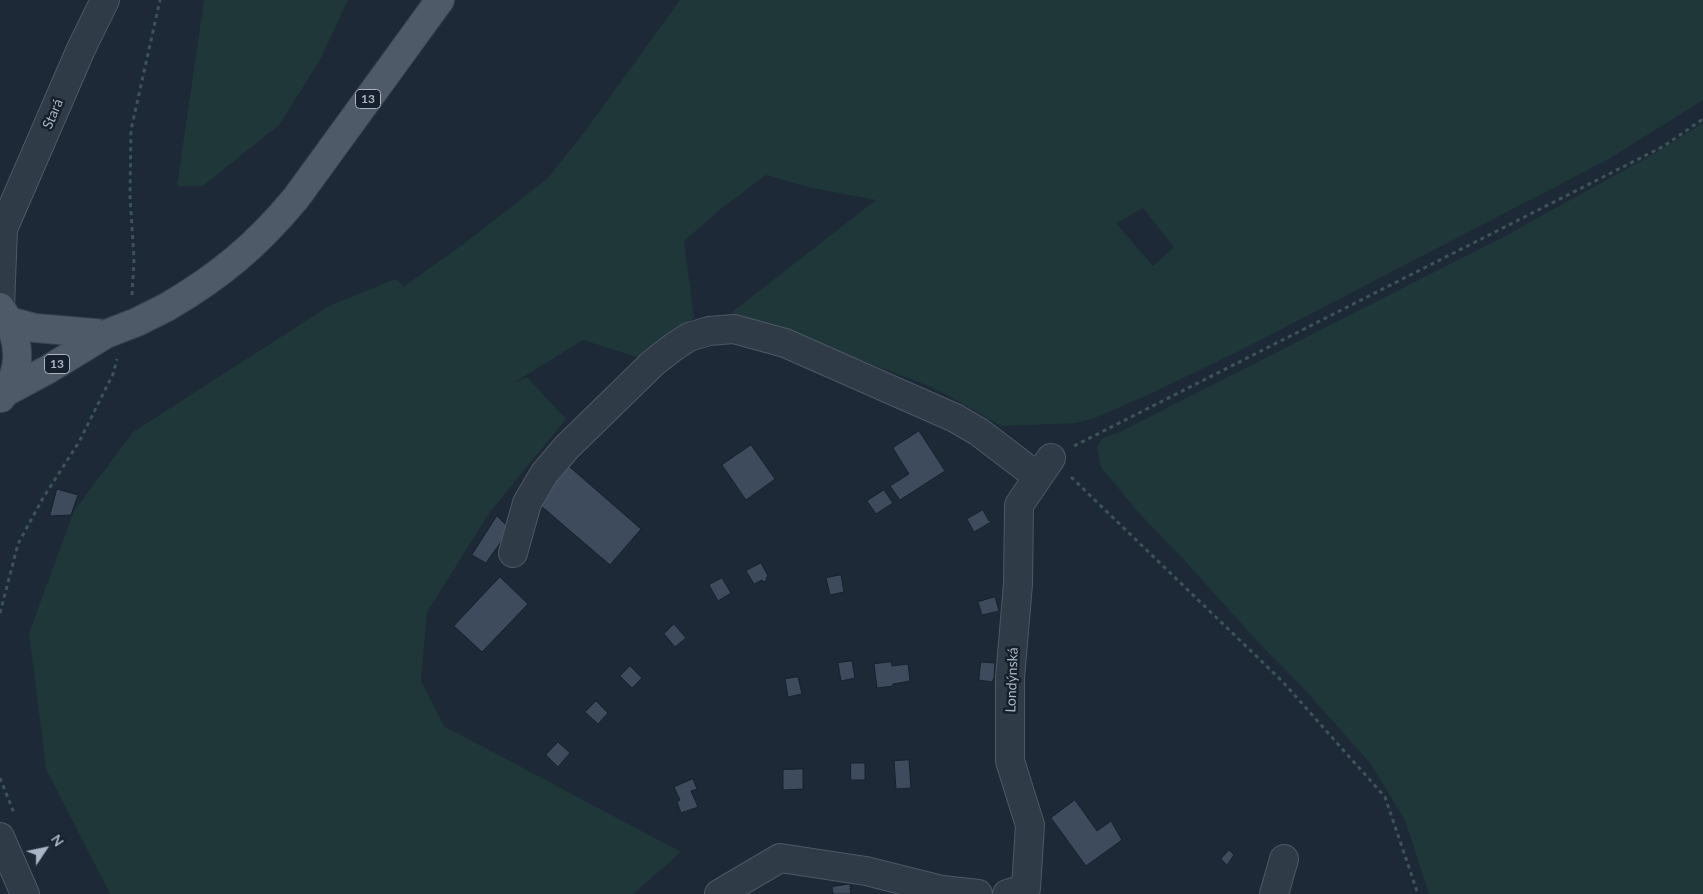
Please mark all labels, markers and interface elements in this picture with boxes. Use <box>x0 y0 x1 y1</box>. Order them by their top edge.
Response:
road number: 13 <box>356 90 380 108</box>
street label: Stará <box>39 96 67 132</box>
road number: 13 <box>44 354 70 374</box>
street label: Londýnská <box>1002 647 1022 713</box>
north arrow <box>20 824 70 874</box>
text: N <box>48 831 68 850</box>

